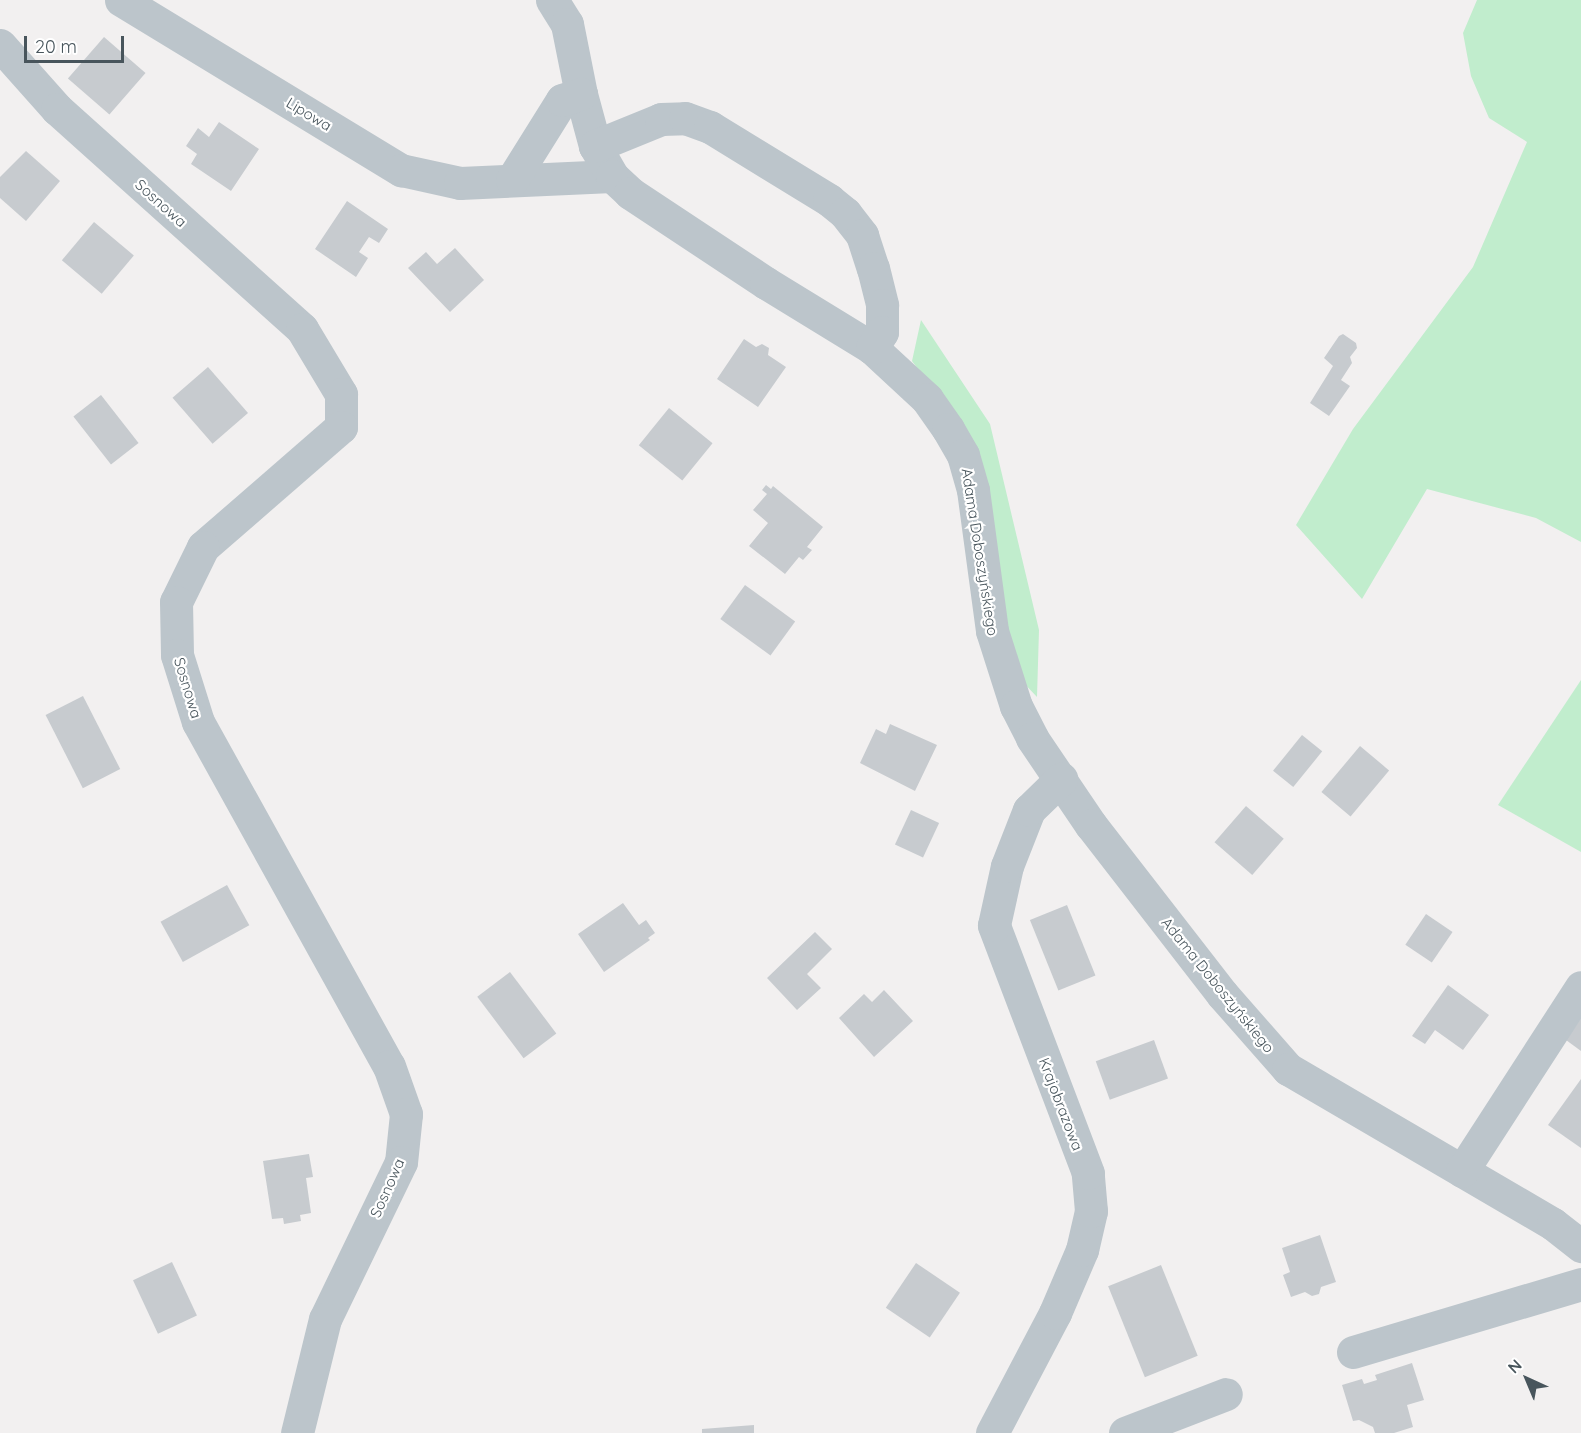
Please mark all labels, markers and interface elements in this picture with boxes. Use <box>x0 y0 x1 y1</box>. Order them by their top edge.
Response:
scale bar <box>27 24 128 62</box>
text: 20 m <box>35 35 77 58</box>
street label: Lipowa <box>283 93 335 135</box>
street label: Sosnowa <box>132 175 190 231</box>
street label: Adama Doboszyńskiego <box>958 467 1002 637</box>
street label: Sosnowa <box>170 655 206 721</box>
street label: Adama Doboszyńskiego <box>1158 914 1278 1056</box>
street label: Krajobrazowa <box>1035 1055 1087 1153</box>
street label: Sosnowa <box>366 1156 408 1220</box>
north arrow <box>1497 1349 1557 1409</box>
text: N <box>1503 1355 1526 1377</box>

